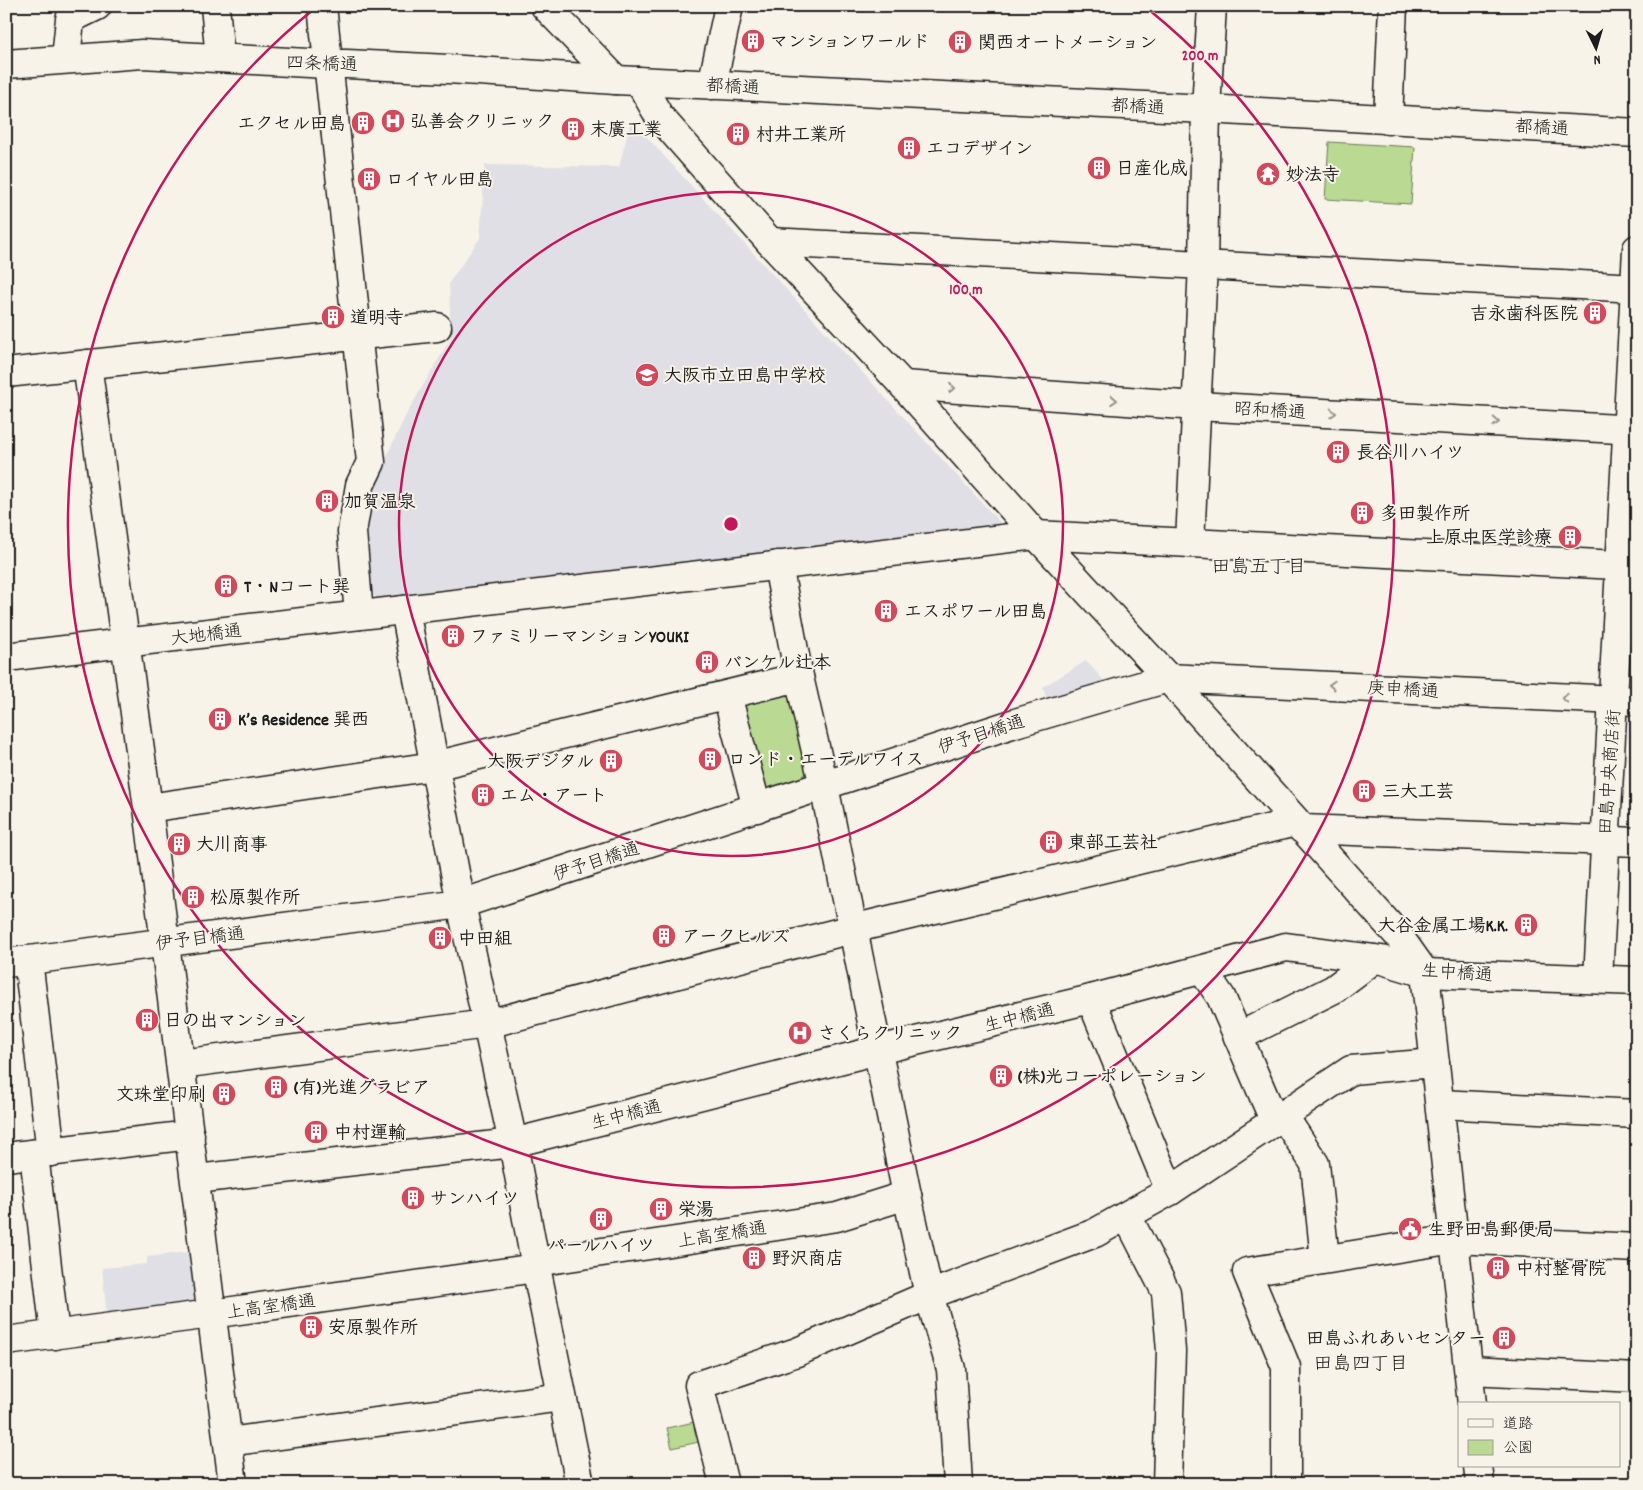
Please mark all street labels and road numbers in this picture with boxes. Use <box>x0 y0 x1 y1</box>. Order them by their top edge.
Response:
street label: 四条橋通 <box>285 52 358 79</box>
street label: 都橋通 <box>705 75 760 102</box>
street label: 都橋通 <box>1110 95 1165 122</box>
street label: 都橋通 <box>1514 116 1569 143</box>
street label: 昭和橋通 <box>1233 398 1306 427</box>
street label: 大地橋通 <box>169 620 244 653</box>
street label: 庚申橋通 <box>1366 677 1439 706</box>
street label: 田島中央商店街 <box>1595 708 1628 836</box>
street label: 伊予目橋通 <box>935 711 1028 762</box>
street label: 伊予目橋通 <box>550 838 643 889</box>
street label: 伊予目橋通 <box>154 923 246 958</box>
street label: 生中橋通 <box>1420 960 1494 989</box>
street label: 生中橋通 <box>982 999 1058 1040</box>
street label: 生中橋通 <box>589 1096 665 1137</box>
street label: 上高室橋通 <box>676 1217 769 1256</box>
street label: 上高室橋通 <box>225 1290 318 1327</box>

